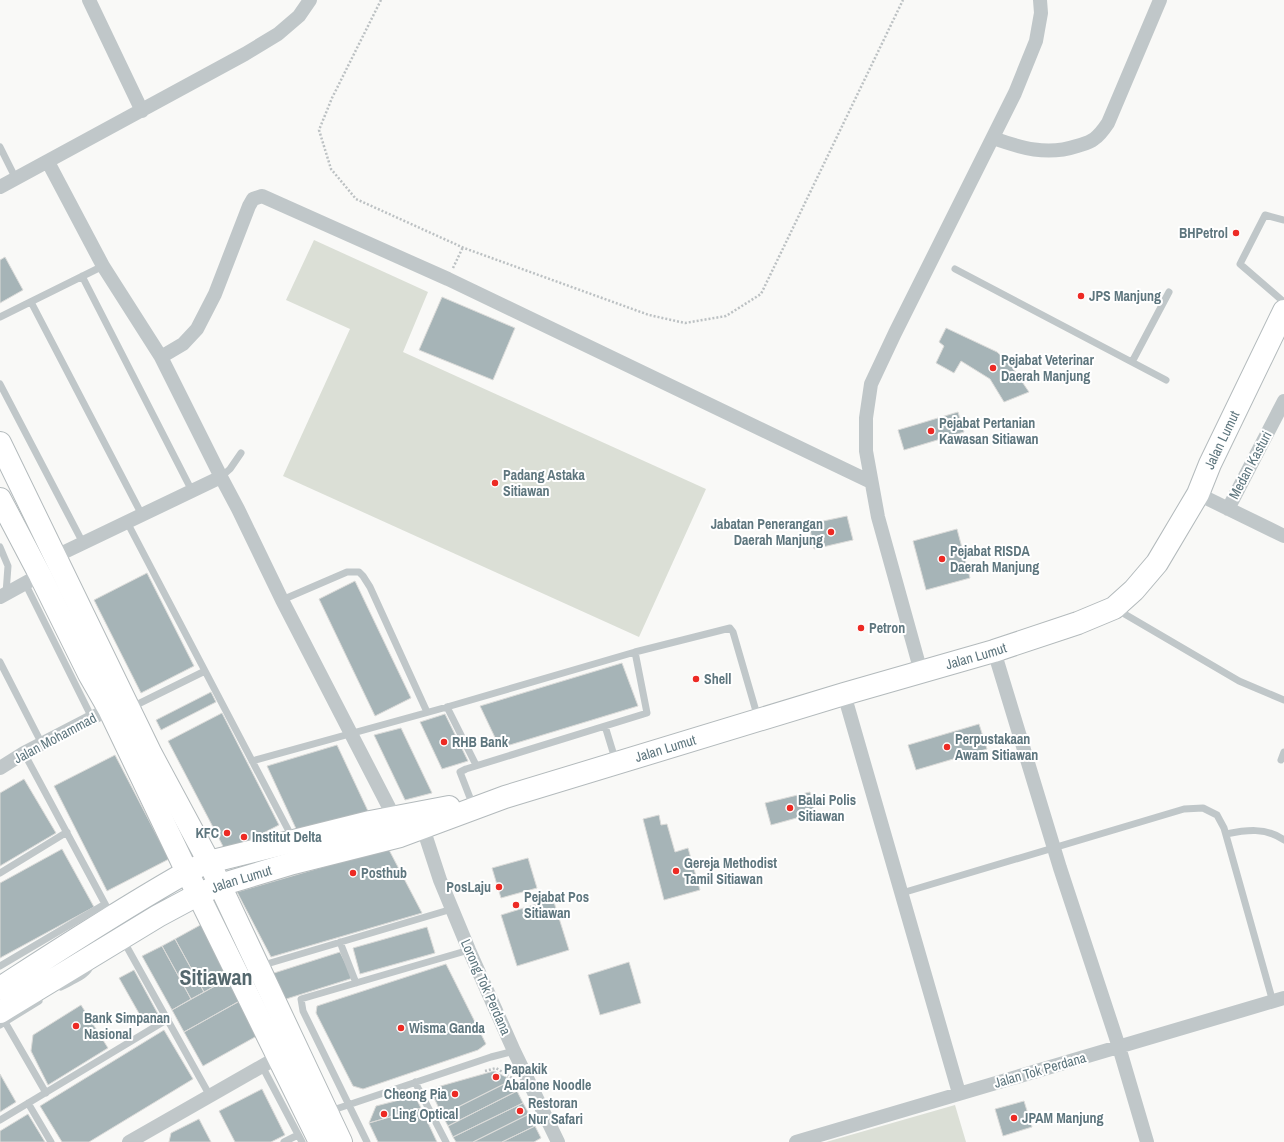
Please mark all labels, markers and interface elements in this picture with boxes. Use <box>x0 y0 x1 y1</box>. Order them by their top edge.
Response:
place label: BHPetrol <box>1179 224 1228 242</box>
marker: BHPetrol <box>1231 228 1241 238</box>
place label: JPS Manjung <box>1089 287 1161 305</box>
marker: JPS Manjung <box>1076 291 1086 301</box>
place label: Pejabat Veterinar Daerah Manjung <box>1001 351 1094 385</box>
marker: Pejabat Veterinar Daerah Manjung <box>988 363 998 373</box>
street label: Jalan Lumut <box>1200 408 1243 472</box>
place label: Pejabat Pertanian Kawasan Sitiawan <box>939 414 1039 448</box>
marker: Pejabat Pertanian Kawasan Sitiawan <box>926 426 936 436</box>
street label: Medan Kasturi <box>1225 428 1275 502</box>
place label: Padang Astaka Sitiawan <box>503 466 586 500</box>
marker: Padang Astaka Sitiawan <box>490 478 500 488</box>
place label: Jabatan Penerangan Daerah Manjung <box>711 515 823 549</box>
marker: Jabatan Penerangan Daerah Manjung <box>826 527 836 537</box>
place label: Pejabat RISDA Daerah Manjung <box>950 542 1039 576</box>
marker: Pejabat RISDA Daerah Manjung <box>937 554 947 564</box>
place label: Petron <box>869 619 905 637</box>
marker: Petron <box>856 623 866 633</box>
street label: Jalan Lumut <box>943 639 1009 673</box>
place label: Shell <box>704 670 731 688</box>
marker: Shell <box>691 674 701 684</box>
street label: Jalan Mohammad <box>10 709 100 767</box>
place label: Perpustakaan Awam Sitiawan <box>955 730 1038 764</box>
street label: Jalan Lumut <box>633 731 698 766</box>
place label: RHB Bank <box>452 733 509 751</box>
marker: RHB Bank <box>439 737 449 747</box>
marker: Perpustakaan Awam Sitiawan <box>942 742 952 752</box>
place label: Balai Polis Sitiawan <box>798 791 856 825</box>
marker: Balai Polis Sitiawan <box>785 803 795 813</box>
place label: KFC <box>195 824 219 842</box>
marker: KFC <box>222 828 232 838</box>
place label: Institut Delta <box>252 828 322 846</box>
marker: Institut Delta <box>239 832 249 842</box>
place label: Gereja Methodist Tamil Sitiawan <box>684 854 777 888</box>
street label: Jalan Lumut <box>208 861 274 897</box>
place label: Posthub <box>361 864 407 882</box>
marker: Gereja Methodist Tamil Sitiawan <box>671 866 681 876</box>
marker: Posthub <box>348 868 358 878</box>
place label: PosLaju <box>446 878 491 896</box>
marker: PosLaju <box>494 882 504 892</box>
place label: Pejabat Pos Sitiawan <box>524 888 589 922</box>
marker: Pejabat Pos Sitiawan <box>511 900 521 910</box>
street label: Lorong Tok Perdana <box>457 936 515 1038</box>
district label: Sitiawan <box>179 962 253 992</box>
place label: Bank Simpanan Nasional <box>84 1009 170 1043</box>
place label: Wisma Ganda <box>409 1019 485 1037</box>
marker: Bank Simpanan Nasional <box>71 1021 81 1031</box>
marker: Wisma Ganda <box>396 1023 406 1033</box>
street label: Jalan Tok Perdana <box>992 1048 1089 1092</box>
place label: Papakik Abalone Noodle <box>504 1060 591 1094</box>
marker: Papakik Abalone Noodle <box>491 1072 501 1082</box>
place label: Cheong Pia <box>384 1085 448 1103</box>
marker: Cheong Pia <box>450 1089 460 1099</box>
place label: Restoran Nur Safari <box>528 1094 583 1128</box>
place label: Ling Optical <box>392 1105 458 1123</box>
marker: Restoran Nur Safari <box>515 1106 525 1116</box>
marker: Ling Optical <box>379 1109 389 1119</box>
place label: JPAM Manjung <box>1022 1109 1103 1127</box>
marker: JPAM Manjung <box>1009 1113 1019 1123</box>

